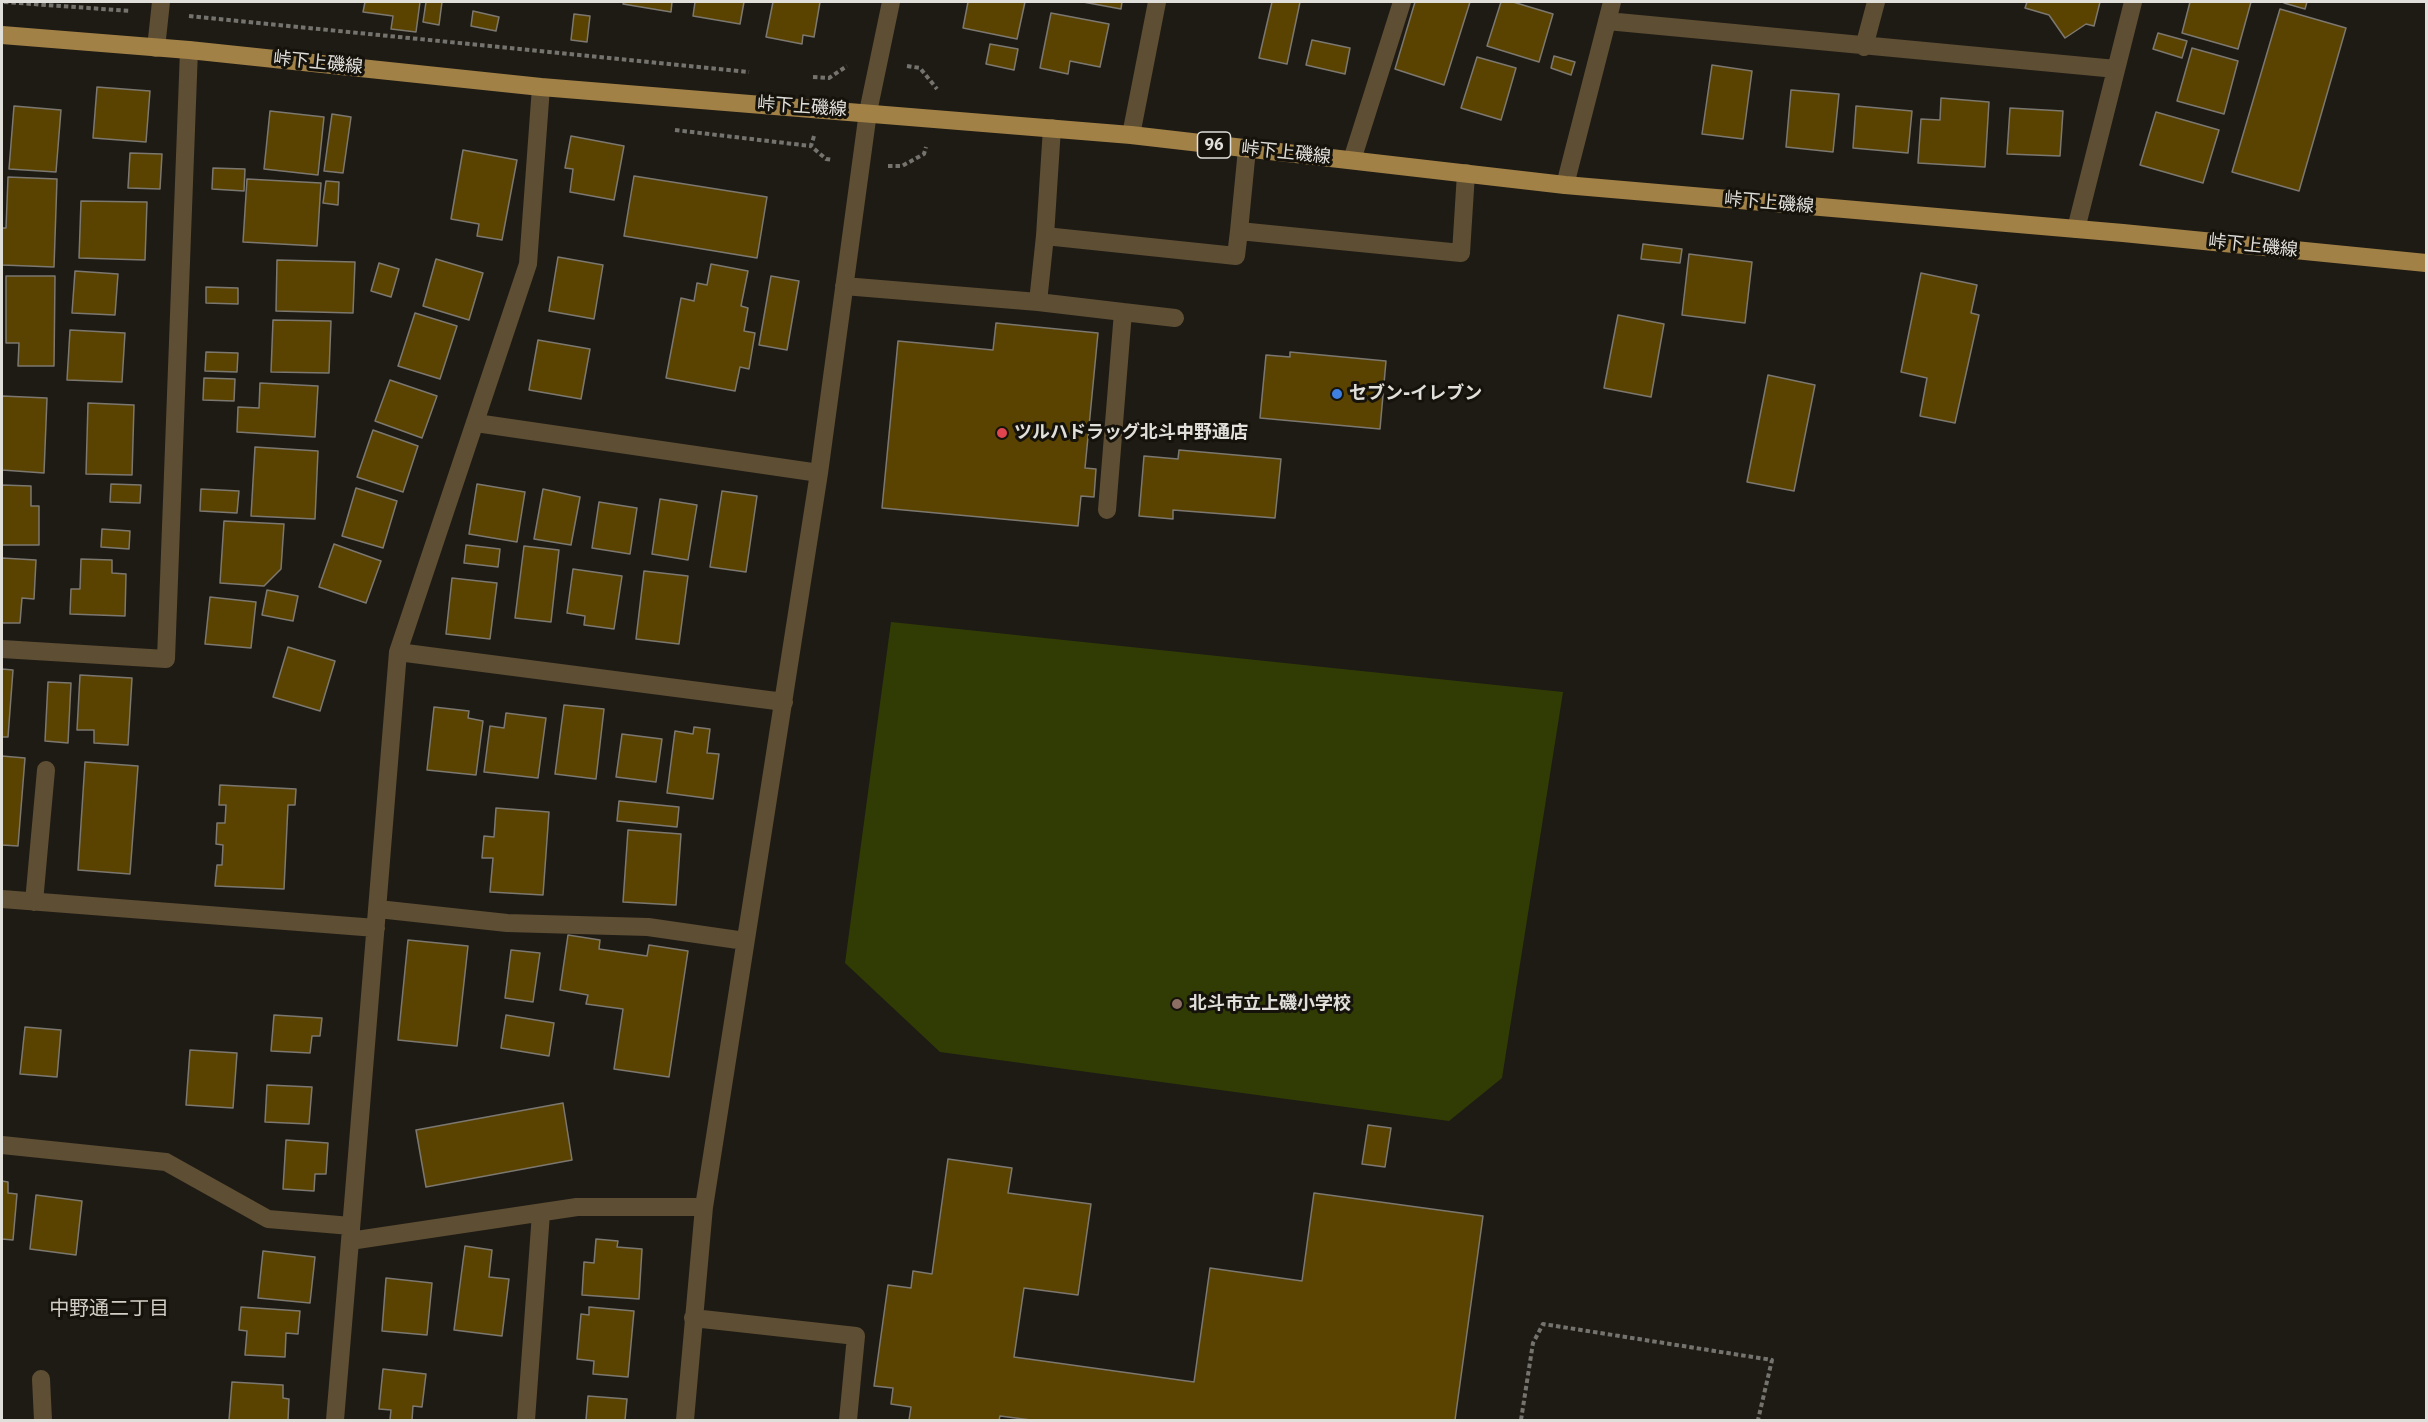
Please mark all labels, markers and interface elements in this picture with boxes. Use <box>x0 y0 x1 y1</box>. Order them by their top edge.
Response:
street label: 峠下上磯線 <box>272 48 364 78</box>
street label: 峠下上磯線 <box>756 93 848 121</box>
road number: 96 <box>1198 132 1230 158</box>
street label: 峠下上磯線 <box>1240 138 1332 168</box>
street label: 峠下上磯線 <box>1723 188 1815 218</box>
street label: 峠下上磯線 <box>2207 231 2299 261</box>
place label: セブン-イレブン <box>1349 383 1482 405</box>
marker: セブン-イレブン <box>1330 387 1344 401</box>
place label: ツルハドラッグ北斗中野通店 <box>1014 422 1248 444</box>
marker: ツルハドラッグ北斗中野通店 <box>995 426 1009 440</box>
place label: 北斗市立上磯小学校 <box>1189 993 1351 1015</box>
marker: 北斗市立上磯小学校 <box>1170 997 1184 1011</box>
district label: 中野通二丁目 <box>49 1297 169 1321</box>

